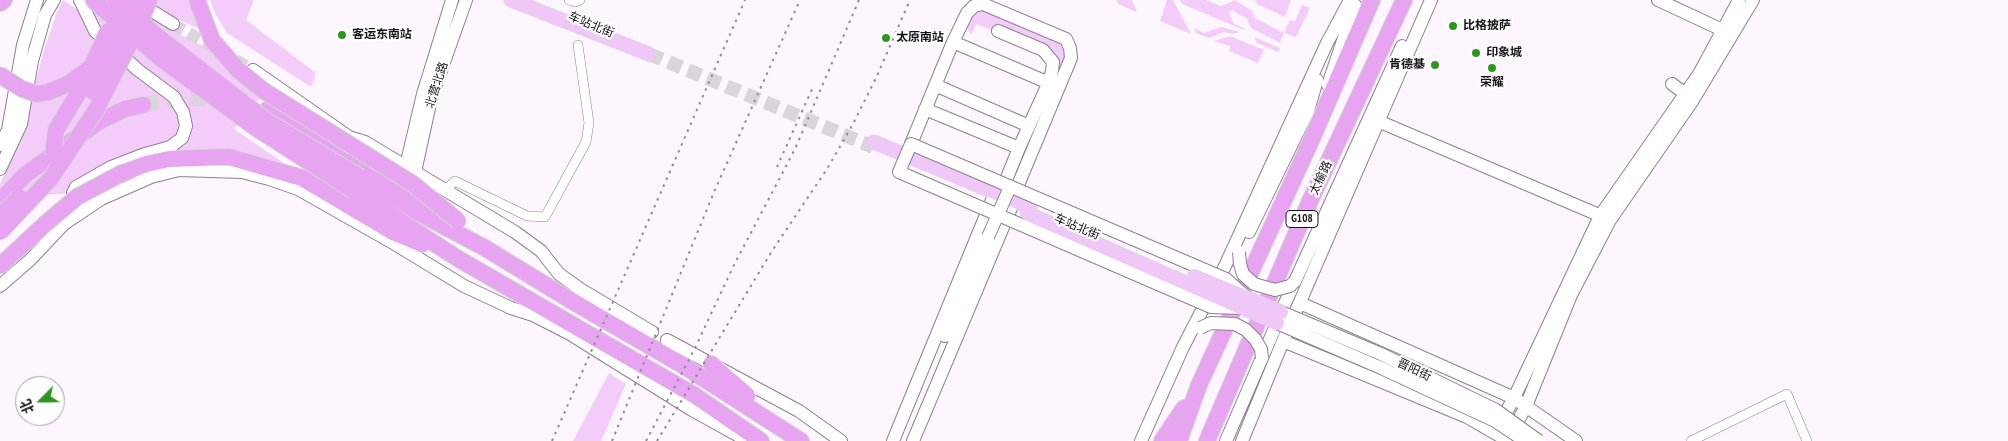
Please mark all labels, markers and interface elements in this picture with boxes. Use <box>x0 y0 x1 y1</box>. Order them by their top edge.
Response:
street label: 车站北街 <box>566 9 616 41</box>
place label: 比格披萨 <box>1463 19 1511 33</box>
marker: 比格披萨 <box>1447 20 1459 32</box>
place label: 客运东南站 <box>352 28 412 42</box>
marker: 客运东南站 <box>336 29 348 41</box>
place label: 太原南站 <box>896 31 944 45</box>
marker: 太原南站 <box>880 32 892 44</box>
place label: 印象城 <box>1486 46 1522 60</box>
marker: 印象城 <box>1470 47 1482 59</box>
place label: 肯德基 <box>1389 58 1425 72</box>
marker: 肯德基 <box>1429 59 1441 71</box>
street label: 北营北路 <box>423 60 451 110</box>
marker: 荣耀 <box>1486 62 1498 74</box>
place label: 荣耀 <box>1480 76 1504 90</box>
street label: 太榆路 <box>1307 159 1335 197</box>
road number: G108 <box>1286 210 1318 228</box>
street label: 车站北街 <box>1052 211 1102 243</box>
street label: 晋阳街 <box>1395 356 1433 384</box>
north arrow <box>15 376 65 426</box>
text: 北 <box>16 397 38 416</box>

